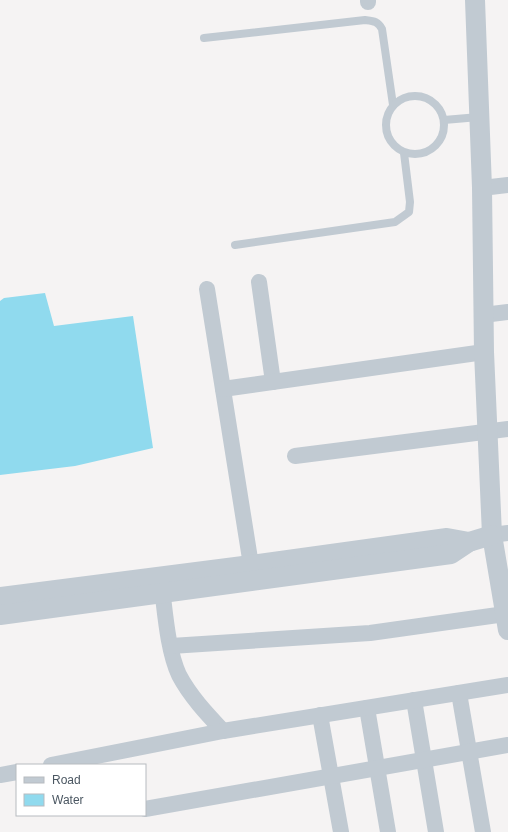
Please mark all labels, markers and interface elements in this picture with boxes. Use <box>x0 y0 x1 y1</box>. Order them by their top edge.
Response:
legend <box>16 764 146 816</box>
text: Road <box>52 773 81 787</box>
text: Water <box>52 793 84 807</box>

